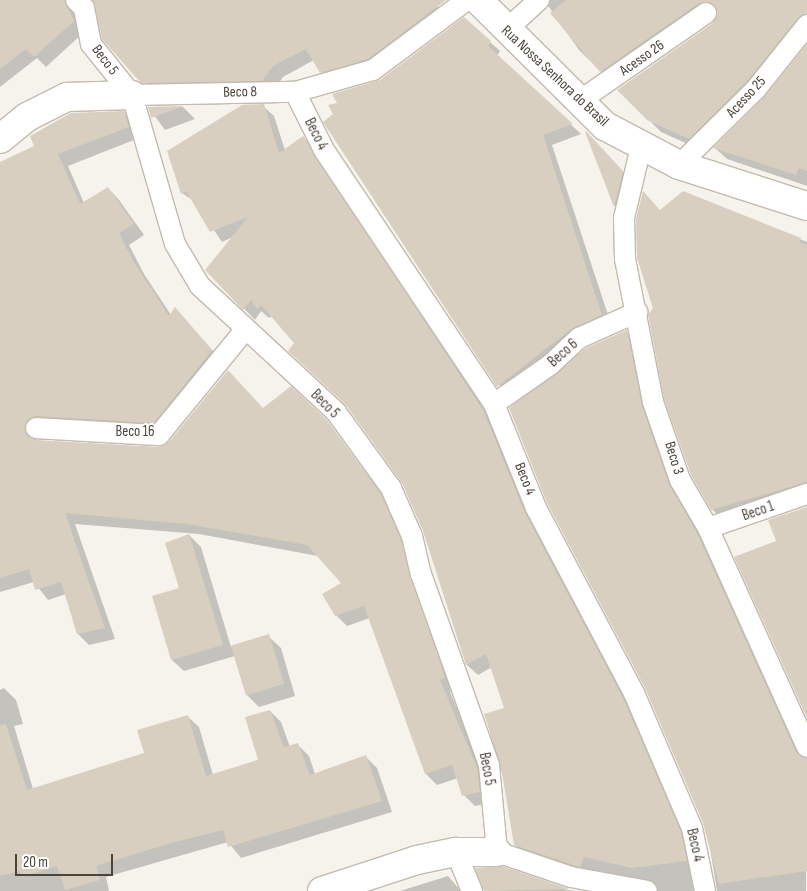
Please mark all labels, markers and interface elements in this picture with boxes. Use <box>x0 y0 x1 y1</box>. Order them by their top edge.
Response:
street label: Rua Nossa Senhora do Brasil <box>498 22 612 130</box>
street label: Acesso 26 <box>616 36 668 80</box>
street label: Beco 5 <box>88 41 122 79</box>
street label: Acesso 25 <box>722 73 770 121</box>
street label: Beco 8 <box>223 83 257 101</box>
street label: Beco 4 <box>300 115 332 153</box>
street label: Beco 6 <box>544 335 582 371</box>
street label: Beco 5 <box>307 386 343 422</box>
street label: Beco 16 <box>115 423 155 441</box>
street label: Beco 3 <box>660 439 688 477</box>
street label: Beco 4 <box>510 460 540 498</box>
street label: Beco 1 <box>740 497 776 525</box>
street label: Beco 5 <box>475 751 499 787</box>
street label: Beco 4 <box>682 827 708 863</box>
scale bar <box>18 844 115 876</box>
text: 20 m <box>23 853 48 872</box>

